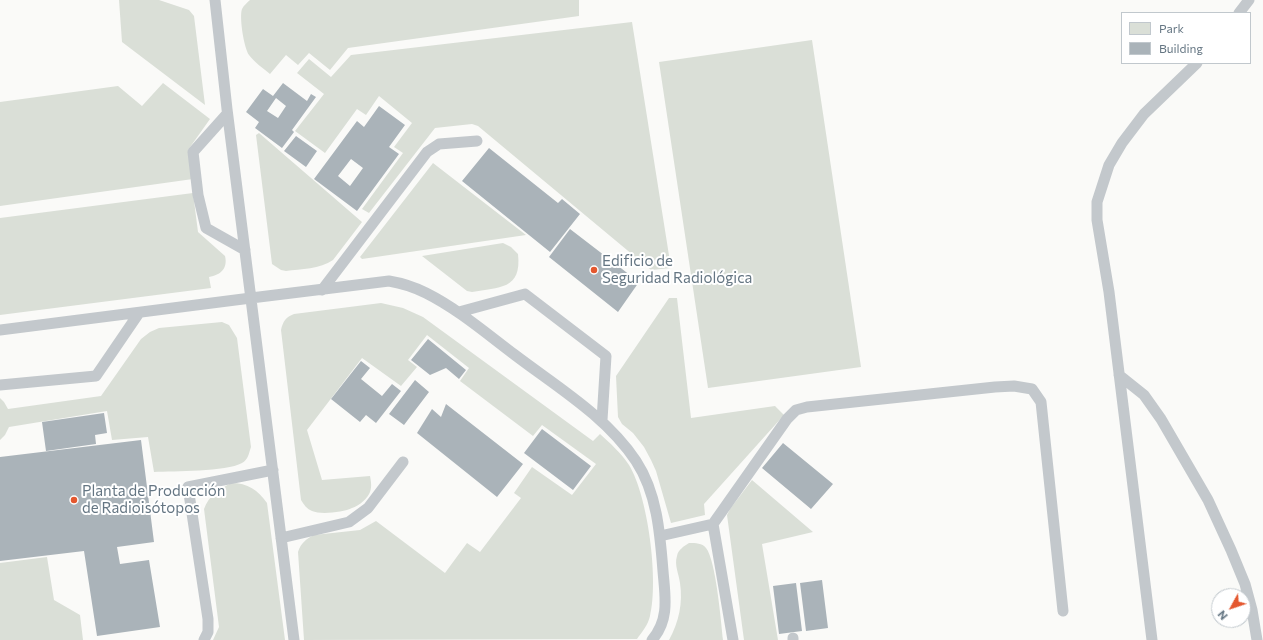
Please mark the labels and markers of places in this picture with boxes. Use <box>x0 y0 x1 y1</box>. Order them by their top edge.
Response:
place label: Edificio de Seguridad Radiológica <box>602 252 752 287</box>
marker: Edificio de Seguridad Radiológica <box>589 265 599 275</box>
place label: Planta de Producción de Radioisótopos <box>82 482 225 517</box>
marker: Planta de Producción de Radioisótopos <box>69 495 79 505</box>

